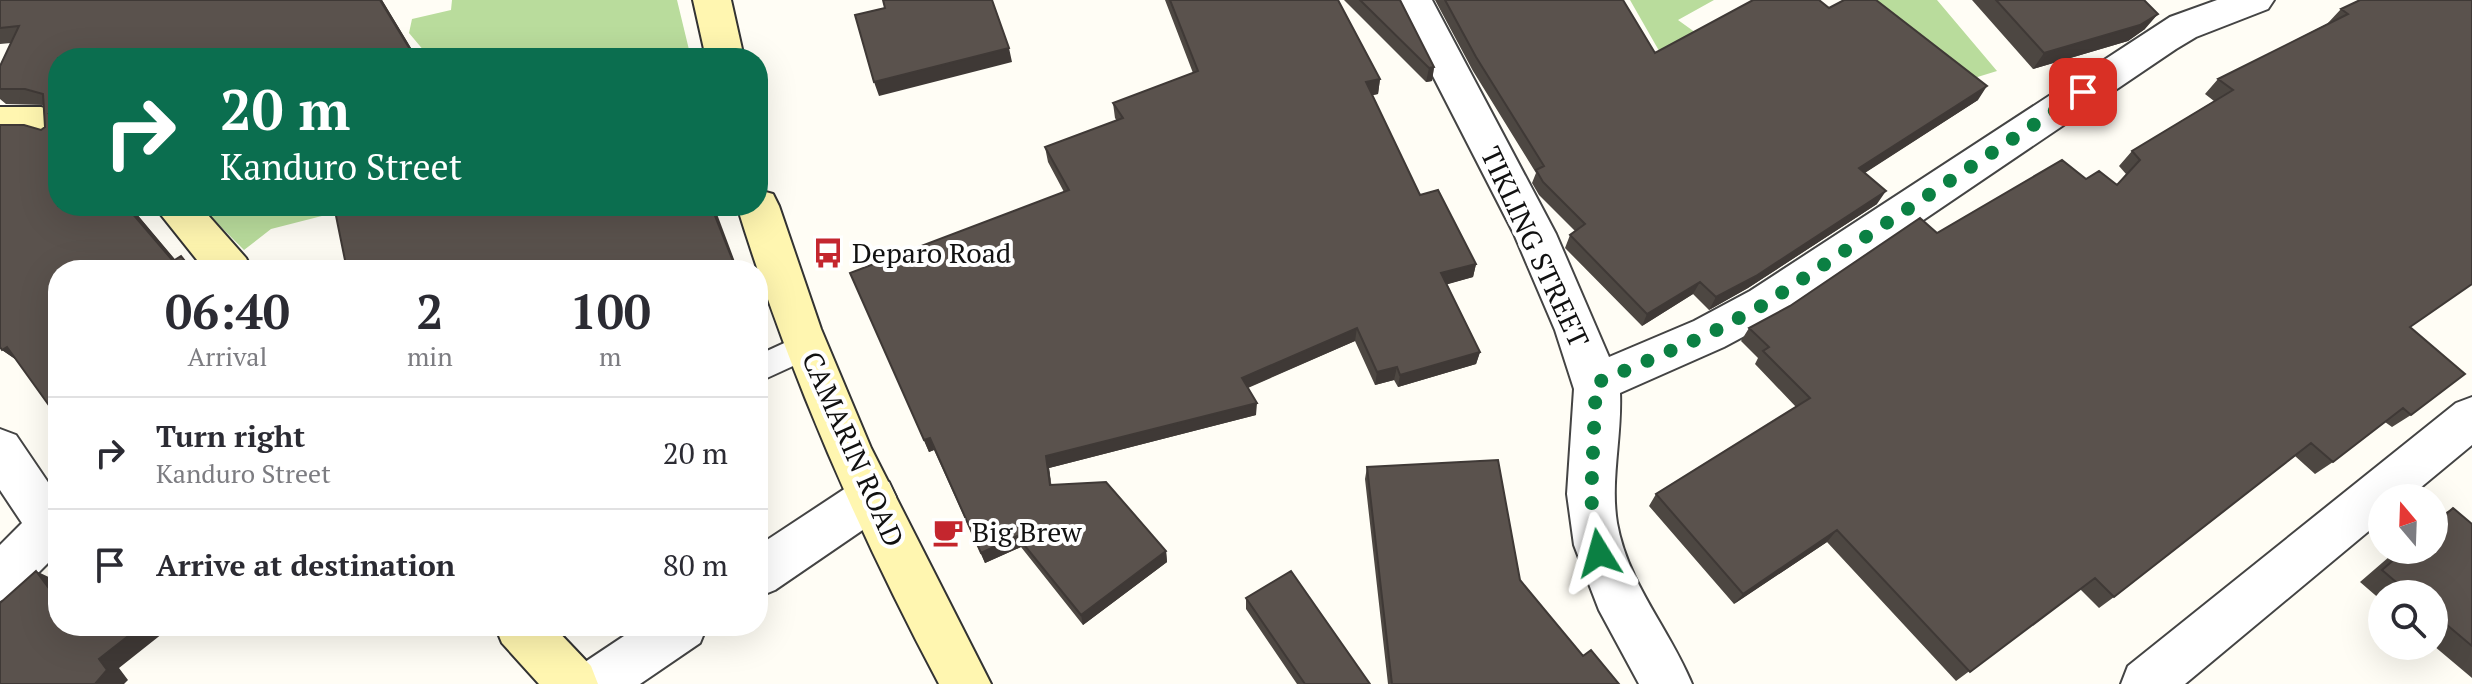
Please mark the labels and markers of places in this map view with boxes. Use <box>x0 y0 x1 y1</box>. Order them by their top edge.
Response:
pin <box>2049 58 2117 126</box>
place label: Deparo Road <box>852 234 1011 271</box>
bus stop icon: Deparo Road <box>811 236 845 270</box>
place label: Big Brew <box>972 513 1082 550</box>
cafe icon: Big Brew <box>931 515 965 549</box>

